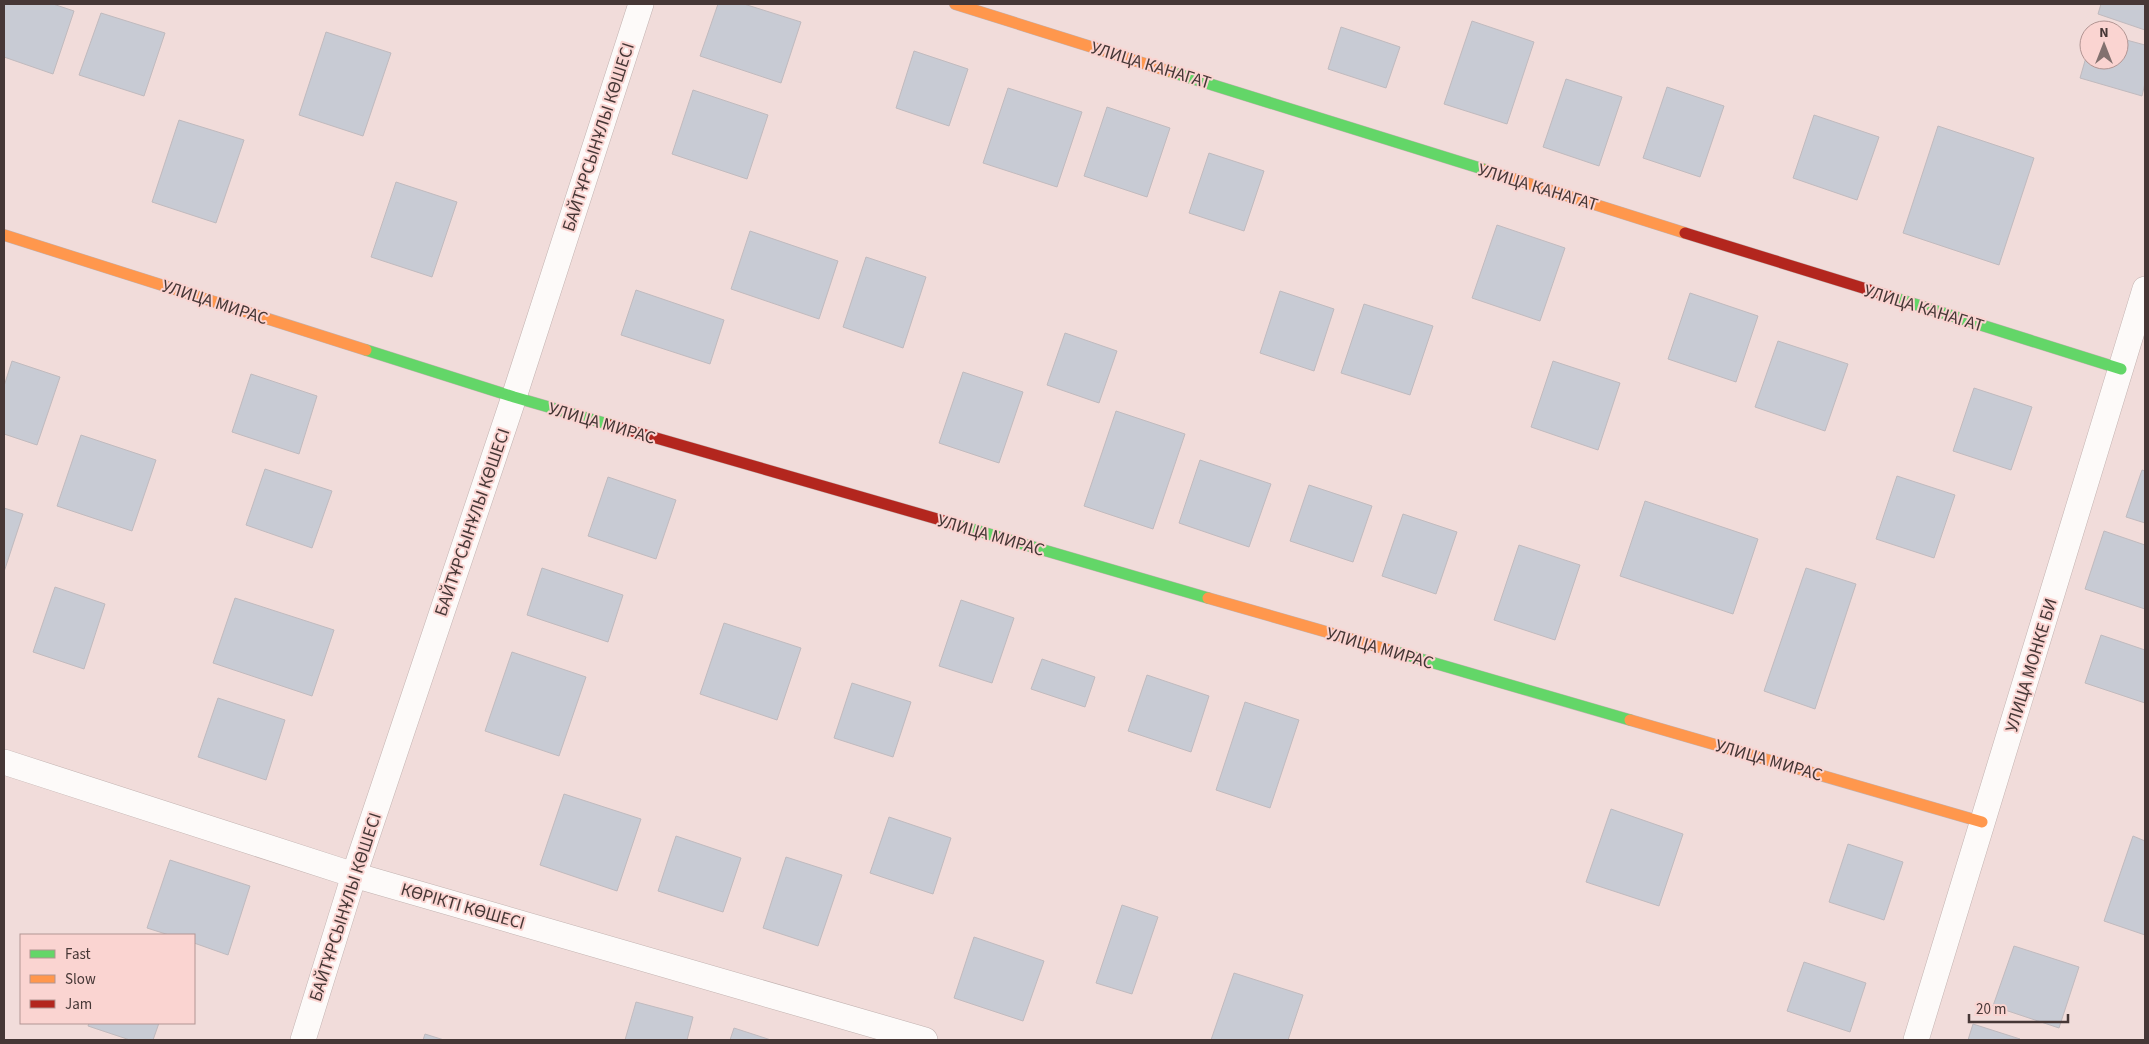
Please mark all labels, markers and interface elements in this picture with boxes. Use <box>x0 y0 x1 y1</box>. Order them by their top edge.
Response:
north arrow <box>2079 20 2129 70</box>
text: N <box>2099 23 2109 43</box>
street label: УЛИЦА КАНАГАТ <box>1088 35 1214 96</box>
street label: БАЙТҰРСЫНҰЛЫ КӨШЕСІ <box>556 40 641 235</box>
street label: УЛИЦА КАНАГАТ <box>1475 157 1601 218</box>
street label: УЛИЦА МИРАС <box>159 274 271 331</box>
street label: УЛИЦА КАНАГАТ <box>1861 278 1987 339</box>
street label: УЛИЦА МИРАС <box>545 396 658 451</box>
street label: БАЙТҰРСЫНҰЛЫ КӨШЕСІ <box>429 425 516 619</box>
street label: УЛИЦА МИРАС <box>934 508 1047 563</box>
street label: УЛИЦА МОНКЕ БИ <box>1999 595 2064 735</box>
street label: УЛИЦА МИРАС <box>1323 621 1436 676</box>
street label: УЛИЦА МИРАС <box>1712 733 1825 788</box>
street label: БАЙТҰРСЫНҰЛЫ КӨШЕСІ <box>303 810 388 1005</box>
street label: КӨРІКТІ КӨШЕСІ <box>398 877 528 936</box>
legend <box>20 934 195 1024</box>
text: Fast <box>65 944 91 965</box>
text: Slow <box>65 969 96 990</box>
scale bar <box>1969 992 2068 1024</box>
text: Jam <box>65 994 92 1015</box>
text: 20 m <box>1976 999 2006 1020</box>

